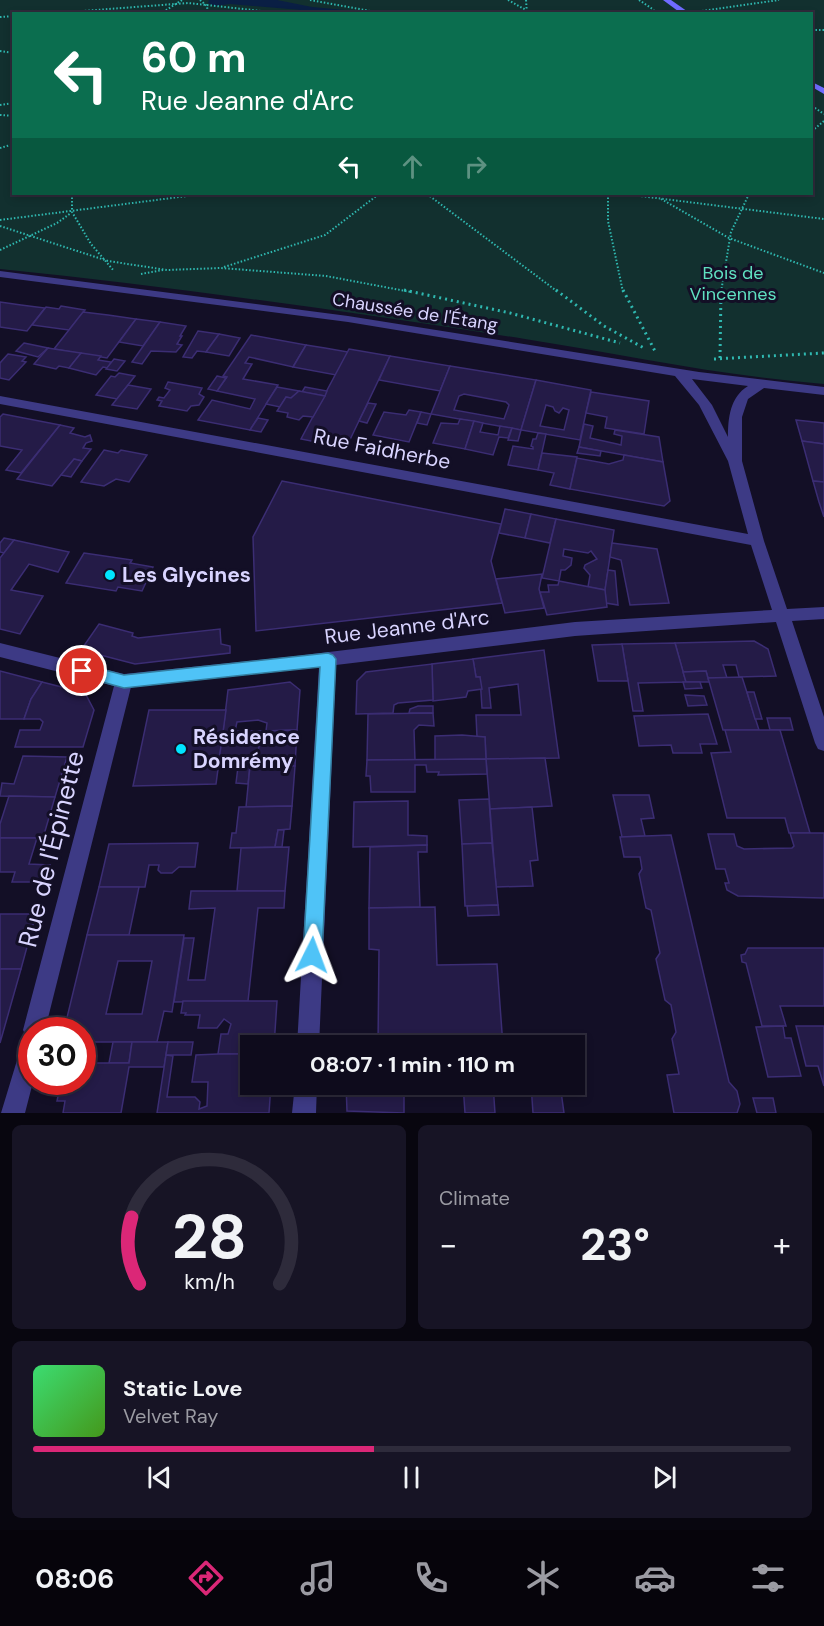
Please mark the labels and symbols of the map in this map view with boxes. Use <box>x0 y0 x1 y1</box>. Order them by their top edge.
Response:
park label: Bois de Vincennes <box>689 261 777 306</box>
street label: Chaussée de l'Étang <box>331 287 499 337</box>
street label: Rue Faidherbe <box>311 422 453 476</box>
place label: Les Glycines <box>122 561 251 589</box>
marker: Les Glycines <box>103 568 117 582</box>
street label: Rue Jeanne d'Arc <box>323 603 491 651</box>
pin <box>56 645 107 696</box>
place label: Résidence Domrémy <box>193 723 300 775</box>
marker: Résidence Domrémy <box>174 742 188 756</box>
street label: Rue de l'Épinette <box>10 747 92 951</box>
position arrow <box>280 923 344 987</box>
speed limit sign: 30 <box>18 1017 96 1095</box>

